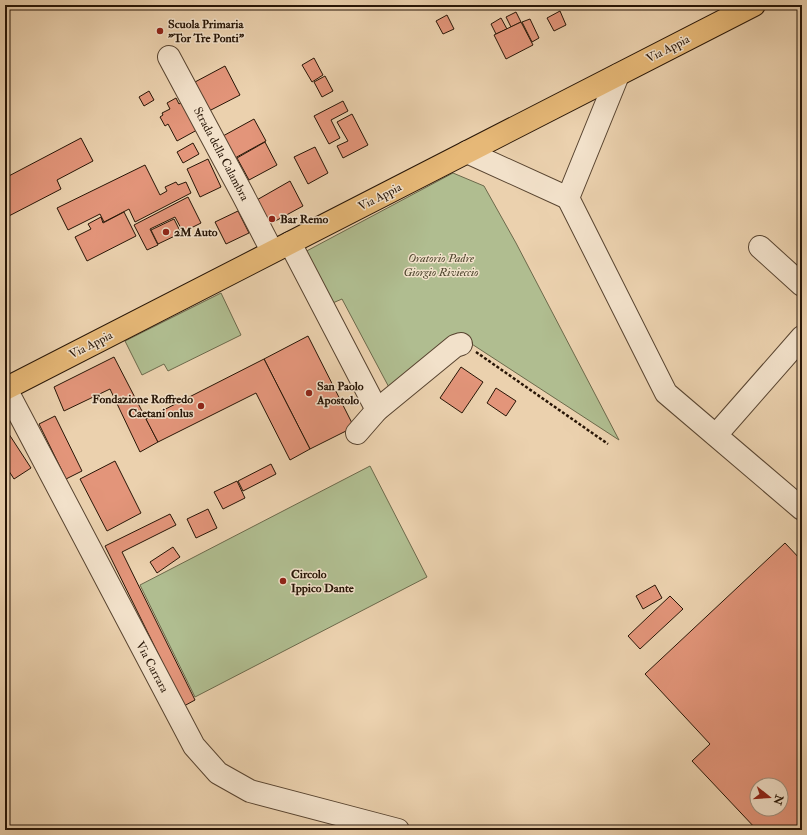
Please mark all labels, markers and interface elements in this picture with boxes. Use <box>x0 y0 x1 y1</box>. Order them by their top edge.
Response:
place label: Scuola Primaria "Tor Tre Ponti" <box>168 17 245 46</box>
marker: Scuola Primaria "Tor Tre Ponti" <box>155 26 165 36</box>
street label: Via Appia <box>644 31 693 66</box>
street label: Strada della Calambra <box>190 105 253 204</box>
street label: Via Appia <box>356 179 405 214</box>
place label: Bar Remo <box>280 212 329 227</box>
marker: Bar Remo <box>267 214 277 224</box>
place label: 2M Auto <box>174 225 218 240</box>
marker: 2M Auto <box>161 227 171 237</box>
park label: Oratorio Padre Giorgio Rivieccio <box>403 251 479 280</box>
street label: Via Appia <box>67 327 116 362</box>
place label: San Paolo Apostolo <box>316 379 364 408</box>
marker: San Paolo Apostolo <box>304 388 314 398</box>
place label: Fondazione Roffredo Caetani onlus <box>92 392 193 421</box>
marker: Fondazione Roffredo Caetani onlus <box>196 401 206 411</box>
place label: Circolo Ippico Dante <box>291 567 355 596</box>
marker: Circolo Ippico Dante <box>278 576 288 586</box>
street label: Via Carrara <box>132 639 172 696</box>
north arrow <box>749 777 789 817</box>
text: N <box>770 792 786 807</box>

